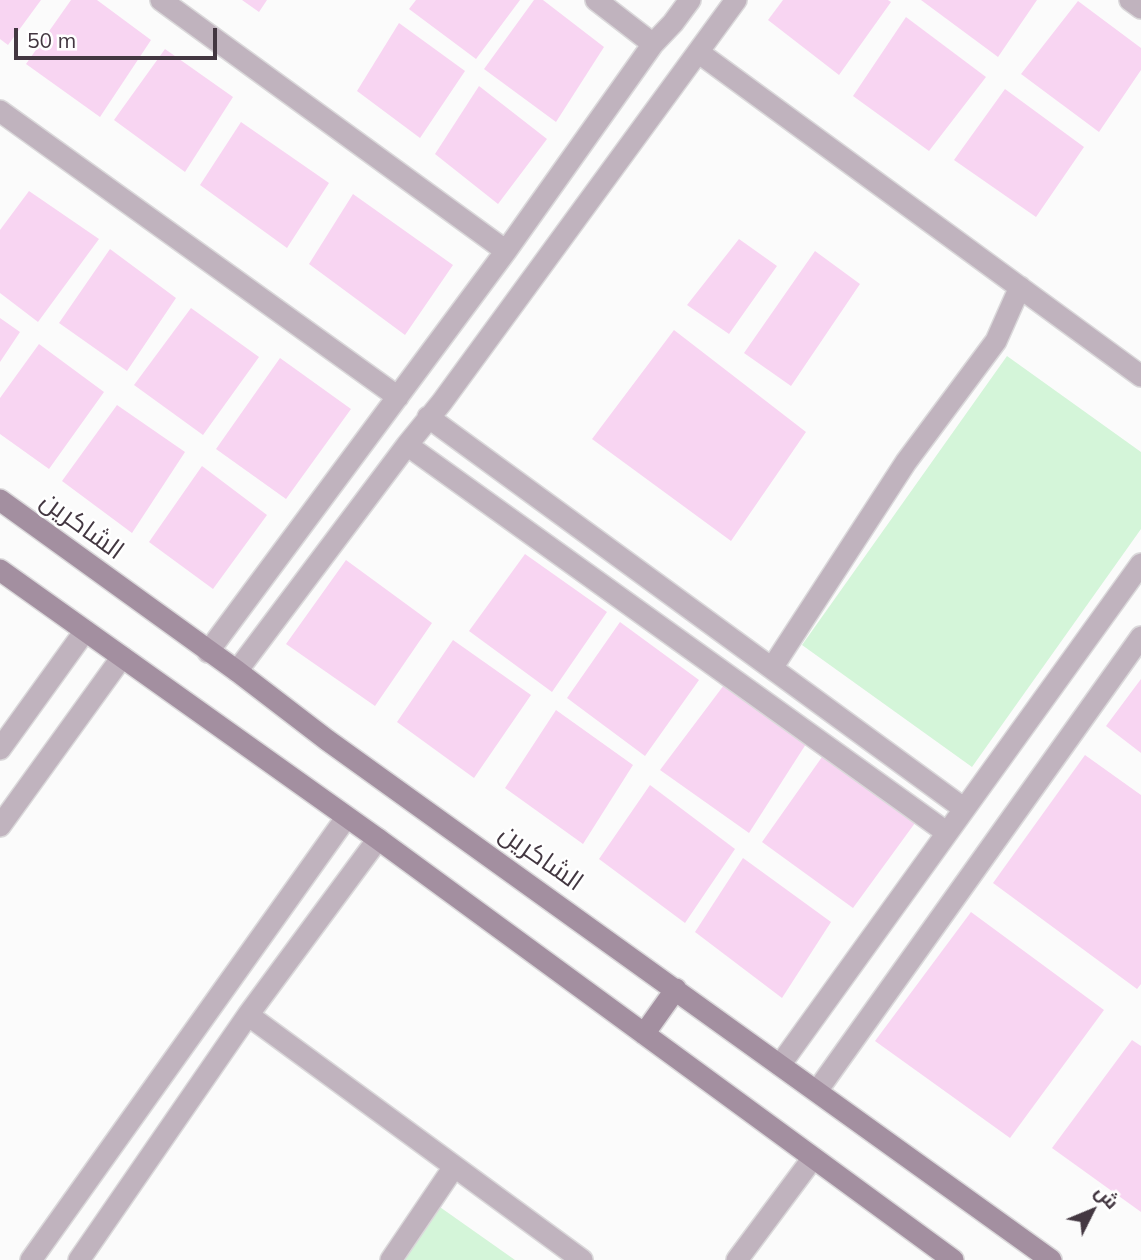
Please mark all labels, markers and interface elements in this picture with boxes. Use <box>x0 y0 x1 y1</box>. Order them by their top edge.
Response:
scale bar <box>18 14 220 58</box>
text: 50 m <box>27 27 76 53</box>
street label: الشاكرين <box>34 485 130 567</box>
street label: الشاكرين <box>493 818 589 898</box>
north arrow <box>1057 1176 1127 1246</box>
text: ش <box>1090 1180 1124 1214</box>

